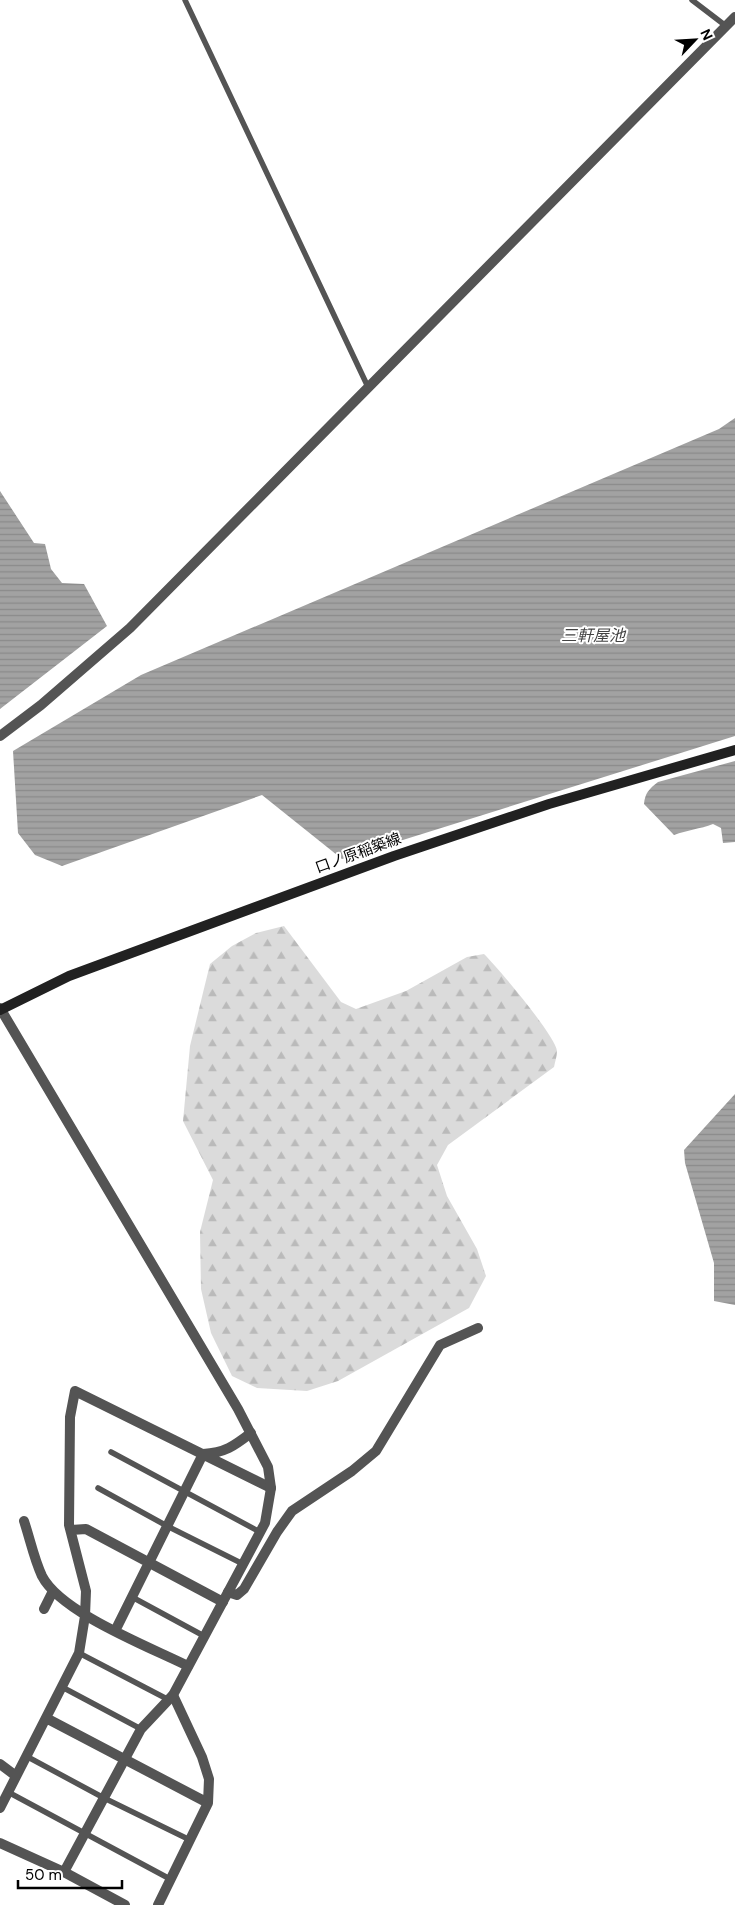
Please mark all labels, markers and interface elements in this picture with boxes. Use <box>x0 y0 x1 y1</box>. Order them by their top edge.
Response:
north arrow <box>670 15 720 65</box>
text: N <box>696 26 717 43</box>
water label: 三軒屋池 <box>561 625 627 646</box>
street label: 口ノ原稲築線 <box>312 828 404 878</box>
scale bar <box>18 1858 121 1890</box>
text: 50 m <box>25 1865 62 1885</box>

